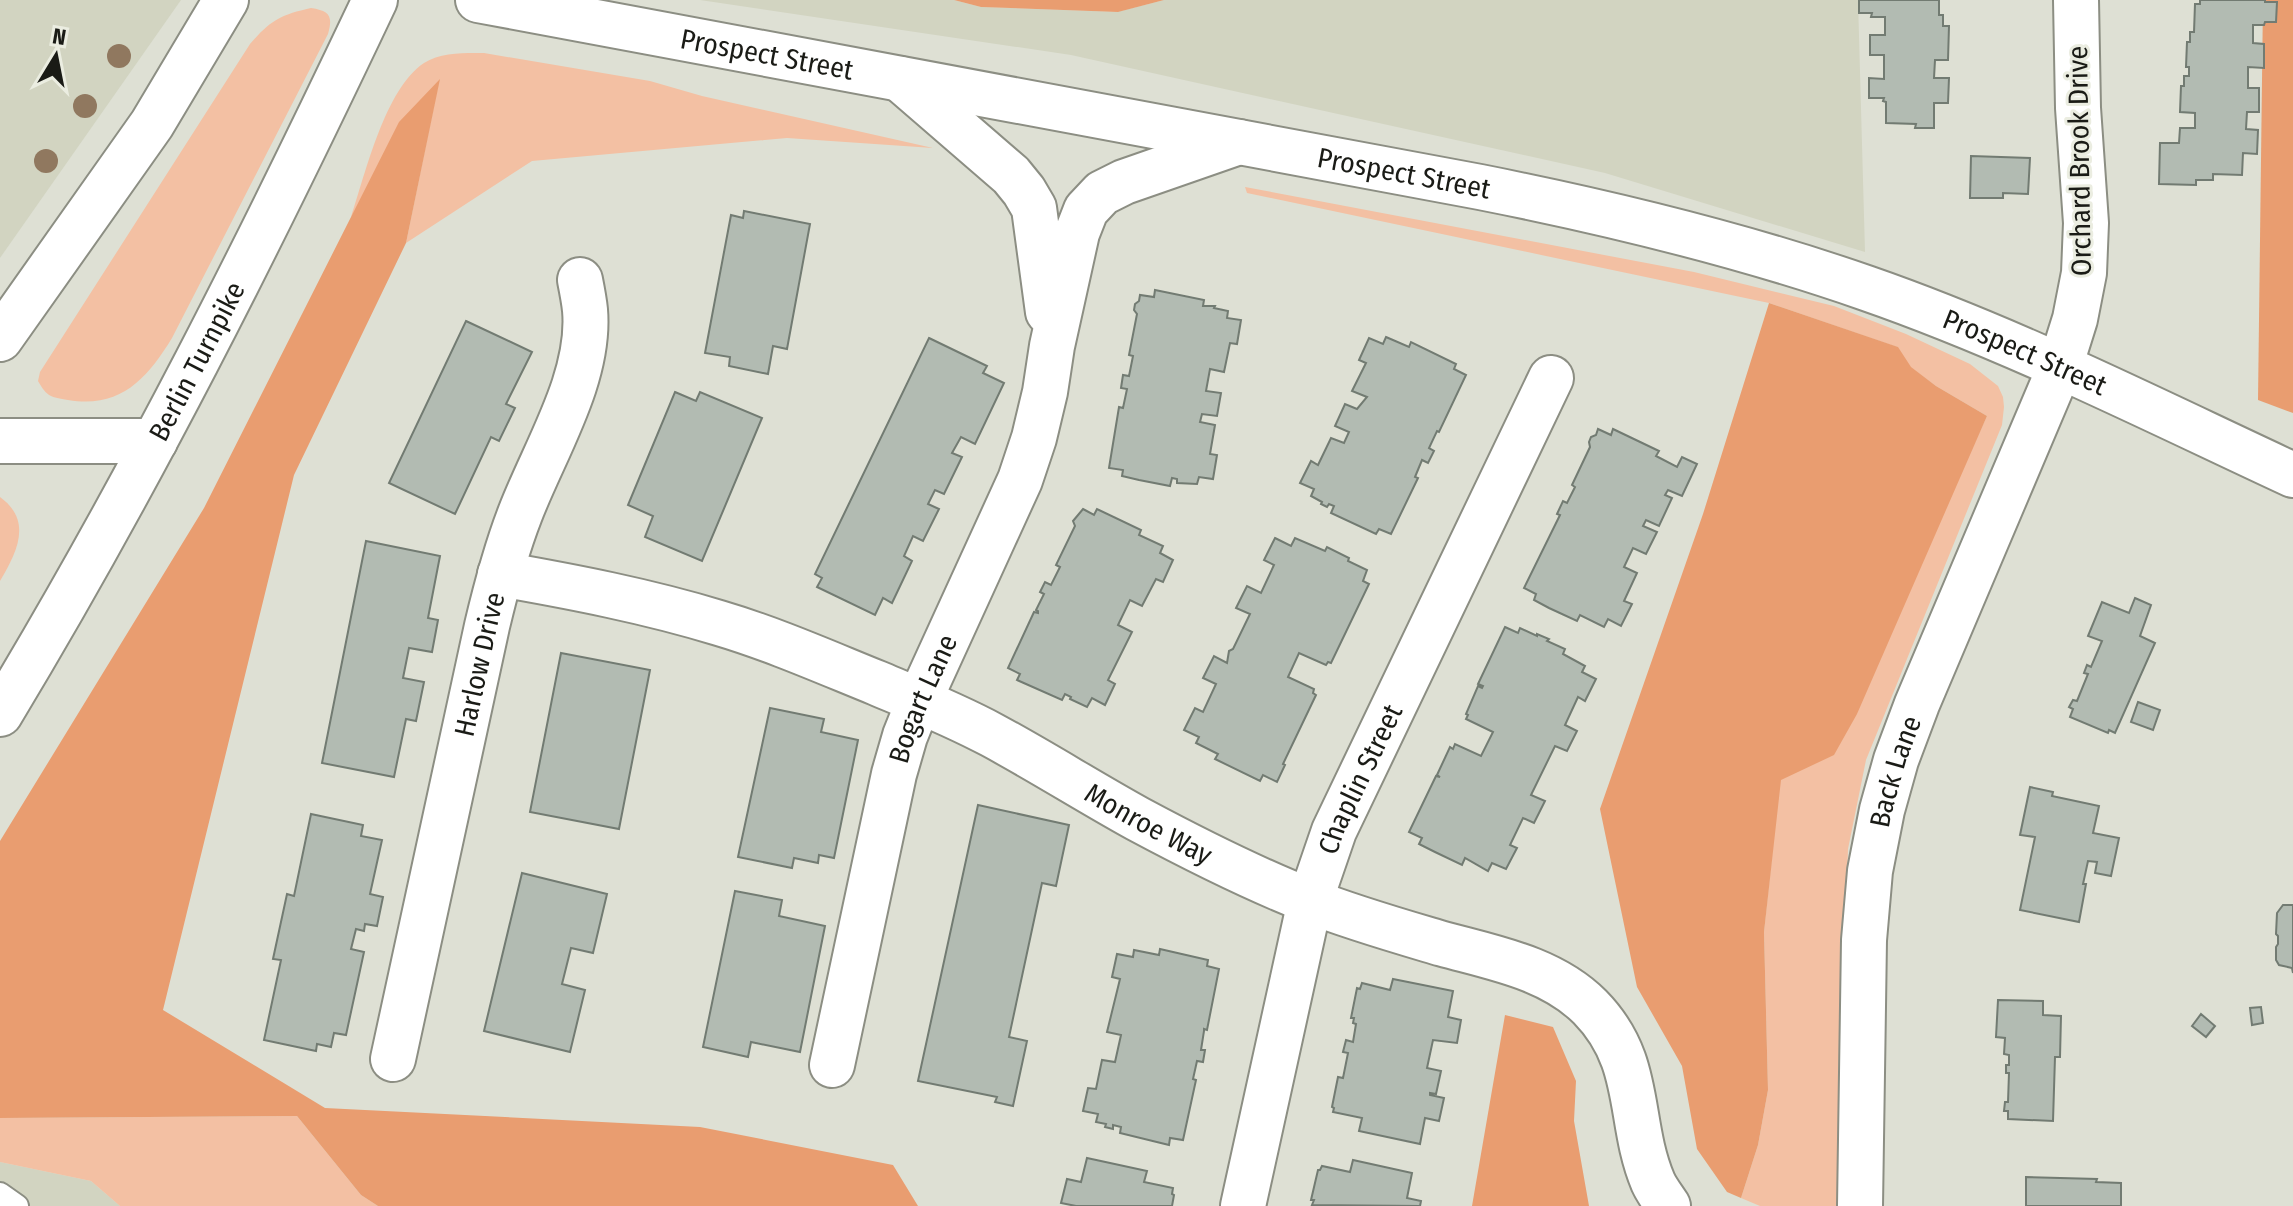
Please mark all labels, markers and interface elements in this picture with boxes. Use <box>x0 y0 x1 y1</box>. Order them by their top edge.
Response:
north arrow <box>16 16 96 96</box>
text: N <box>51 22 68 51</box>
street label: Prospect Street <box>678 22 857 87</box>
street label: Orchard Brook Drive <box>2061 46 2098 276</box>
street label: Prospect Street <box>1315 141 1494 206</box>
street label: Berlin Turnpike <box>142 276 252 446</box>
street label: Prospect Street <box>1938 302 2113 403</box>
street label: Harlow Drive <box>448 589 512 740</box>
street label: Bogart Lane <box>882 629 964 767</box>
street label: Chaplin Street <box>1311 698 1410 859</box>
street label: Back Lane <box>1863 711 1928 830</box>
street label: Monroe Way <box>1079 776 1218 872</box>

